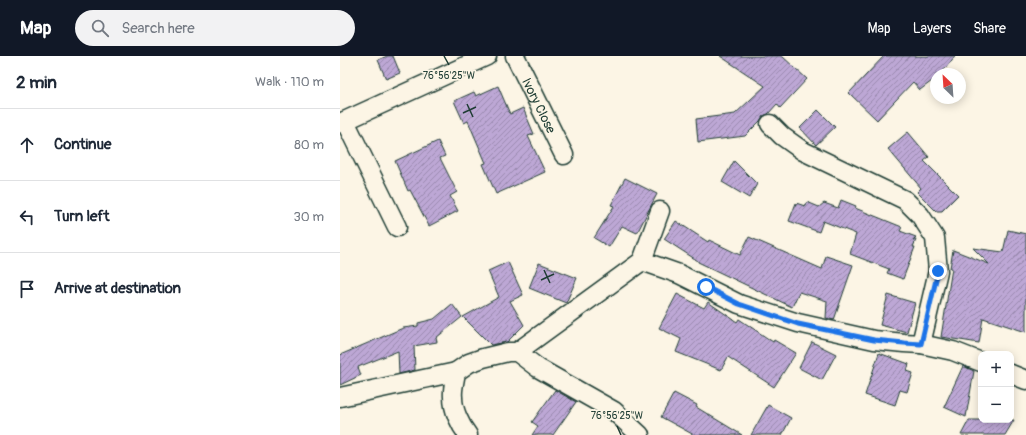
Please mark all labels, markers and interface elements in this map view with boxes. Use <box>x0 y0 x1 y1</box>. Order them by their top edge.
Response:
search box <box>75 10 355 46</box>
text: Map <box>20 16 51 40</box>
icon: search <box>89 17 111 39</box>
text: Search here <box>121 19 195 38</box>
text: Map <box>868 20 891 37</box>
text: Layers <box>913 20 951 37</box>
text: Share <box>973 20 1006 37</box>
north arrow <box>930 68 966 104</box>
text: 76°56'25"W <box>423 70 476 82</box>
text: 2 min <box>16 72 57 93</box>
text: Walk · 110 m <box>255 74 324 90</box>
street label: Ivory Close <box>518 75 559 137</box>
icon: ahead <box>16 134 38 156</box>
text: Continue <box>54 135 112 154</box>
text: 80 m <box>294 137 324 153</box>
icon: left <box>16 206 38 228</box>
text: Turn left <box>54 207 110 226</box>
text: 30 m <box>294 209 324 225</box>
route end <box>929 262 947 280</box>
icon: arrive <box>16 278 38 300</box>
route start <box>697 278 715 296</box>
text: Arrive at destination <box>54 279 181 298</box>
map controls <box>978 351 1014 423</box>
button: + <box>978 351 1014 387</box>
button: − <box>978 387 1014 423</box>
text: 76°56'25"W <box>591 410 644 422</box>

